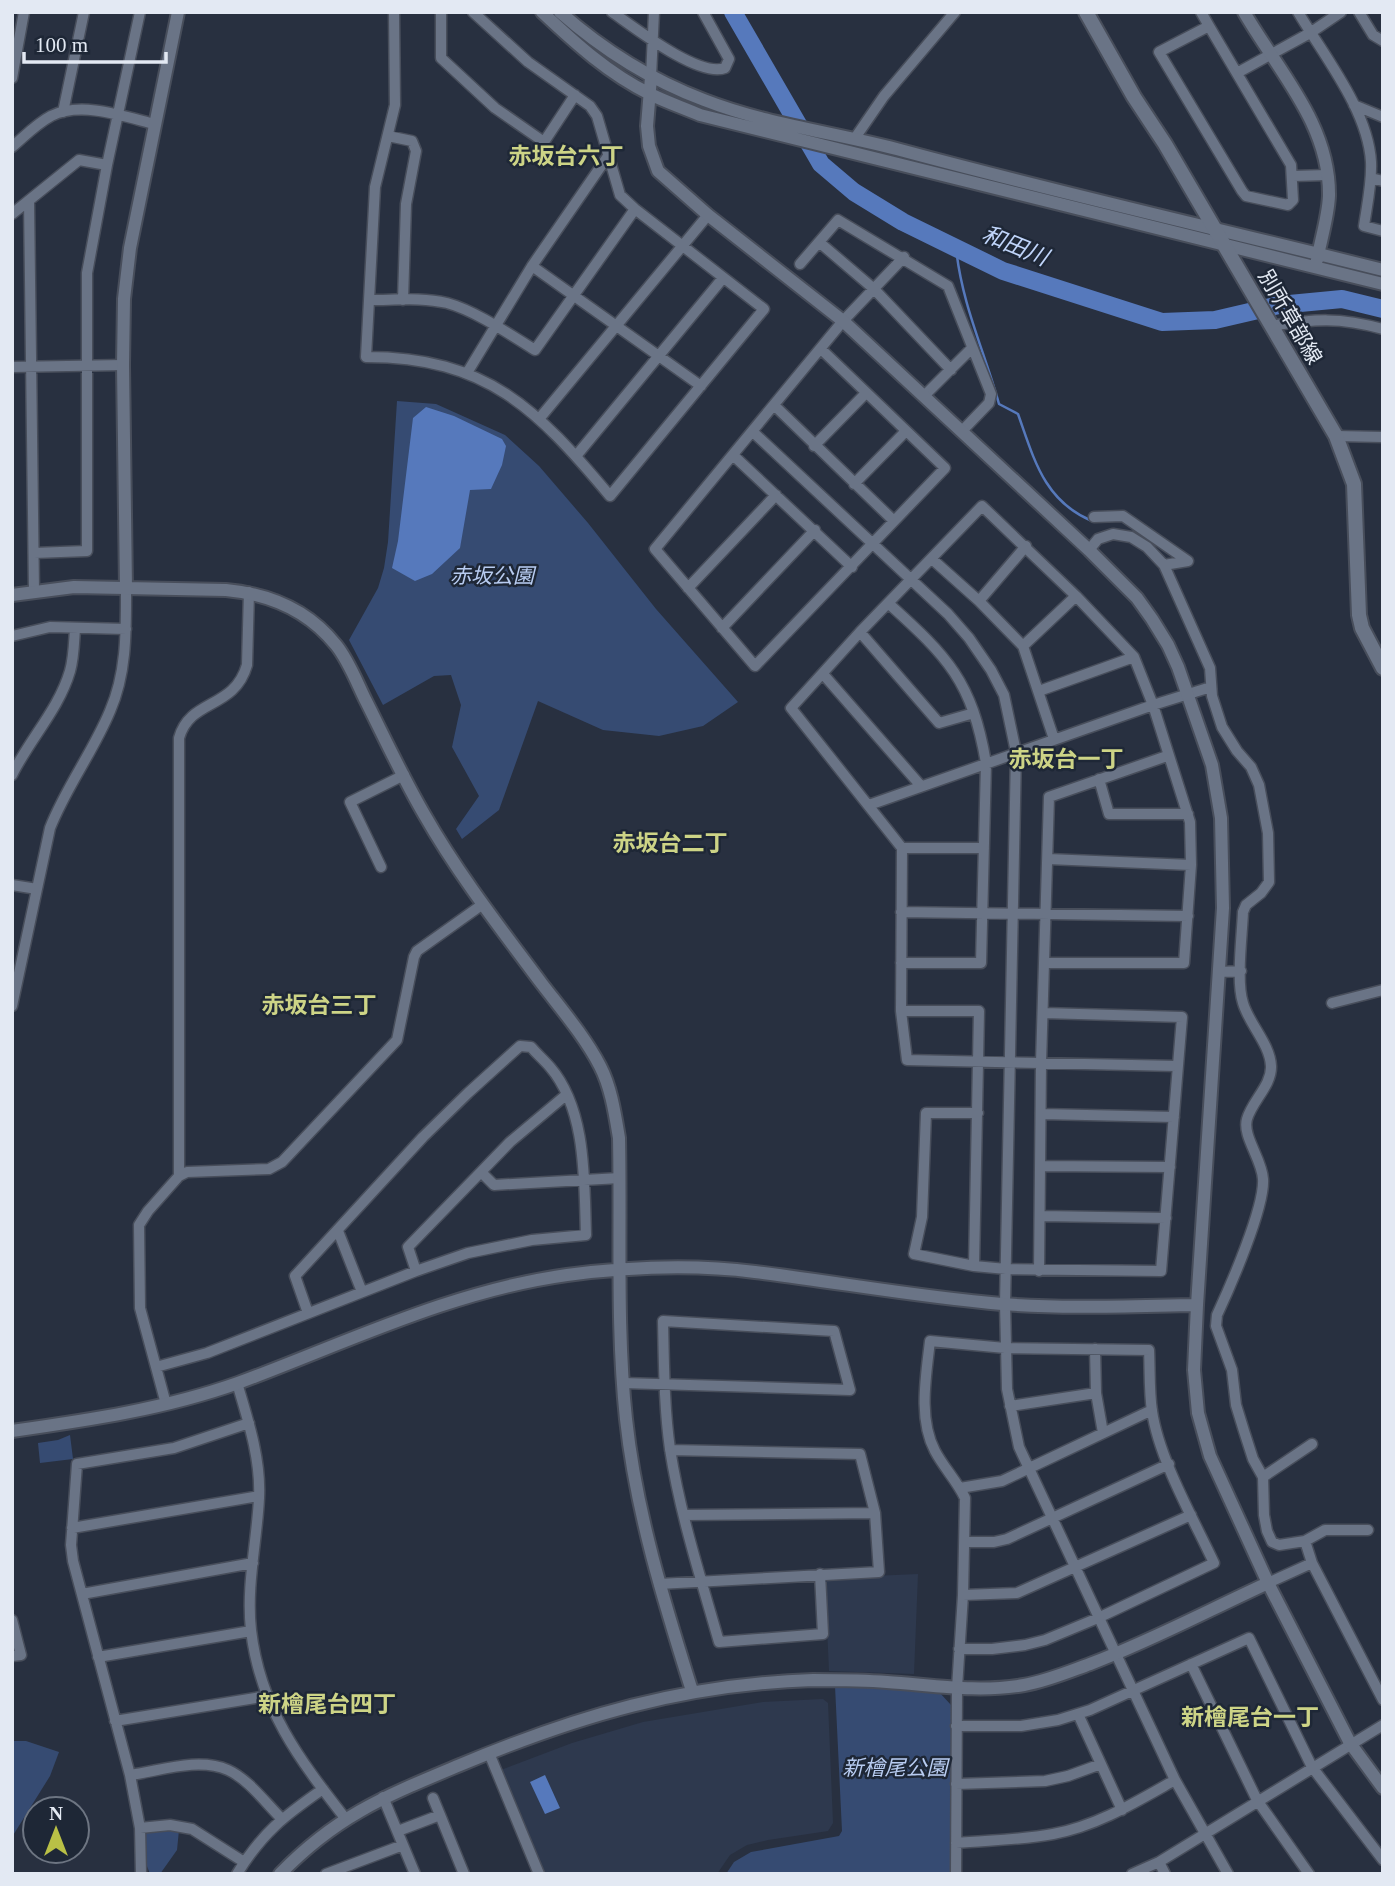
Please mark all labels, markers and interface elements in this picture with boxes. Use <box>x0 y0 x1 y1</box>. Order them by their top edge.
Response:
scale bar <box>24 21 166 65</box>
text: 100 m <box>35 33 88 57</box>
district label: 赤坂台六丁 <box>509 144 624 169</box>
water label: 和田川 <box>978 221 1054 272</box>
street label: 別所草部線 <box>1253 266 1327 368</box>
park label: 赤坂公園 <box>450 564 537 588</box>
district label: 赤坂台一丁 <box>1009 747 1124 772</box>
district label: 赤坂台二丁 <box>613 831 728 856</box>
district label: 赤坂台三丁 <box>262 993 377 1018</box>
district label: 新檜尾台四丁 <box>258 1692 396 1717</box>
district label: 新檜尾台一丁 <box>1181 1705 1319 1730</box>
park label: 新檜尾公園 <box>843 1756 950 1780</box>
north arrow <box>21 1795 91 1865</box>
text: N <box>49 1803 63 1824</box>

